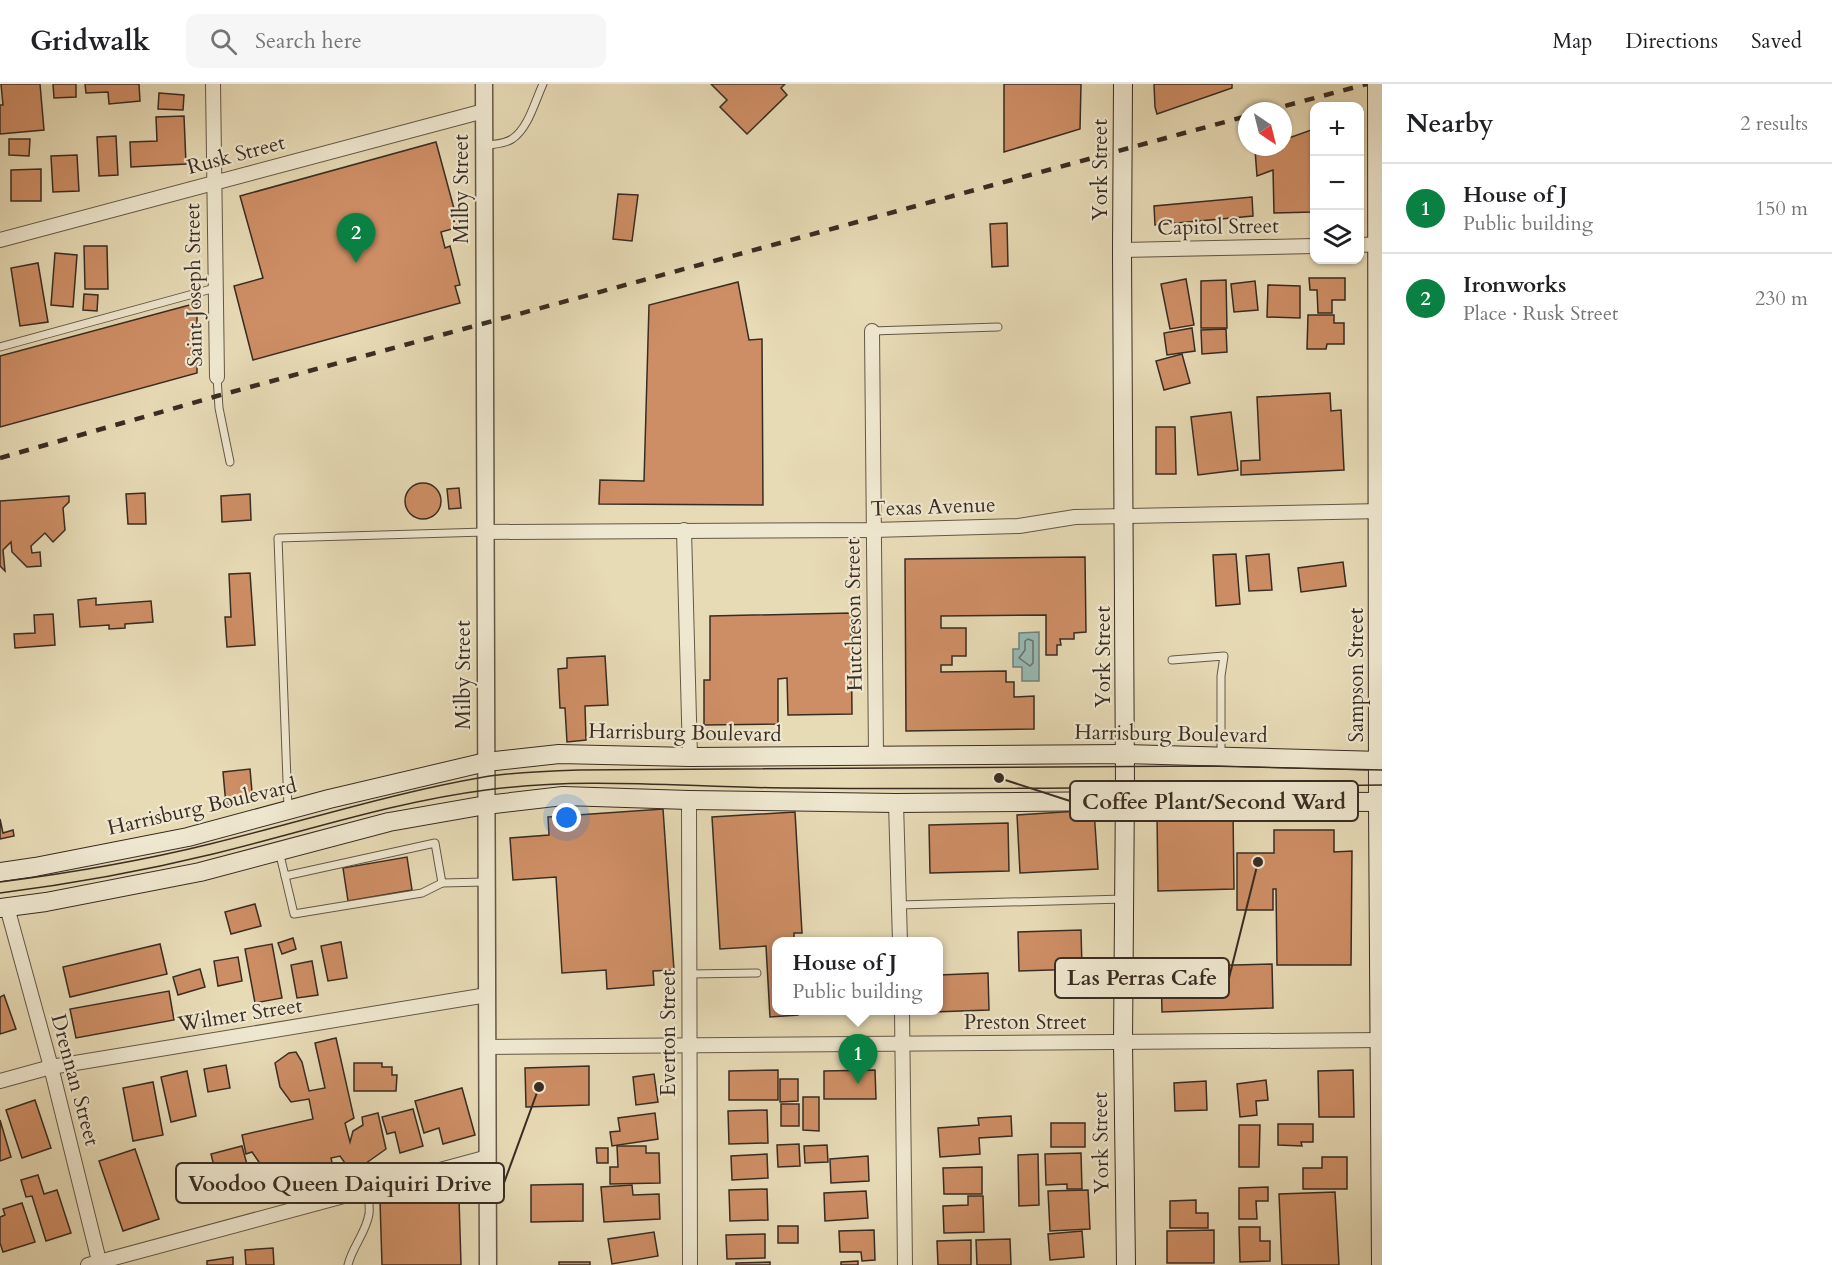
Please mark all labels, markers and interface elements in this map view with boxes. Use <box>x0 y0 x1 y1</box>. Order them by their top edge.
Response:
search box <box>186 14 606 68</box>
text: Gridwalk <box>30 22 150 60</box>
icon: search <box>207 25 240 58</box>
text: Search here <box>255 26 362 56</box>
text: Map <box>1552 27 1592 56</box>
text: Directions <box>1625 27 1718 56</box>
text: Saved <box>1751 27 1802 56</box>
north arrow <box>1238 102 1292 156</box>
map controls <box>1310 102 1364 264</box>
button: + <box>1310 102 1364 156</box>
text: Nearby <box>1406 106 1494 141</box>
text: 2 results <box>1740 110 1808 137</box>
street label: York Street <box>1086 119 1115 221</box>
street label: Rusk Street <box>184 128 289 182</box>
street label: Milby Street <box>447 134 476 244</box>
button: − <box>1310 156 1364 210</box>
text: House of J <box>1463 180 1568 210</box>
text: 1 <box>1420 195 1431 222</box>
text: 150 m <box>1755 195 1808 222</box>
street label: Saint Joseph Street <box>178 203 210 367</box>
button: layers <box>1310 210 1364 264</box>
text: Public building <box>1463 210 1593 237</box>
street label: Capitol Street <box>1157 211 1279 243</box>
pin: 2 <box>336 214 376 263</box>
text: Ironworks <box>1463 270 1567 300</box>
text: 2 <box>1420 285 1431 312</box>
text: 230 m <box>1755 285 1808 312</box>
text: Place · Rusk Street <box>1463 300 1618 327</box>
street label: Texas Avenue <box>870 490 996 524</box>
street label: Hutcheson Street <box>838 538 870 692</box>
street label: York Street <box>1089 606 1118 708</box>
street label: Sampson Street <box>1342 607 1371 743</box>
street label: Milby Street <box>449 620 478 730</box>
street label: Harrisburg Boulevard <box>588 717 782 749</box>
street label: Harrisburg Boulevard <box>1074 718 1268 750</box>
street label: Harrisburg Boulevard <box>105 771 299 843</box>
callout: Coffee Plant/Second Ward <box>1070 781 1358 821</box>
text: Coffee Plant/Second Ward <box>1082 787 1346 817</box>
your location <box>552 803 581 832</box>
popup <box>772 937 943 1015</box>
text: House of J <box>792 948 897 978</box>
callout: Las Perras Cafe <box>1055 958 1229 998</box>
text: Las Perras Cafe <box>1067 963 1217 993</box>
street label: Everton Street <box>654 969 683 1096</box>
text: Public building <box>792 978 923 1005</box>
street label: Wilmer Street <box>175 991 305 1039</box>
street label: Preston Street <box>964 1008 1087 1037</box>
street label: Drennan Street <box>43 1011 107 1149</box>
pin: 1 <box>838 1034 878 1084</box>
street label: York Street <box>1086 1091 1116 1194</box>
callout: Voodoo Queen Daiquiri Drive <box>176 1163 504 1203</box>
text: Voodoo Queen Daiquiri Drive <box>188 1169 492 1199</box>

